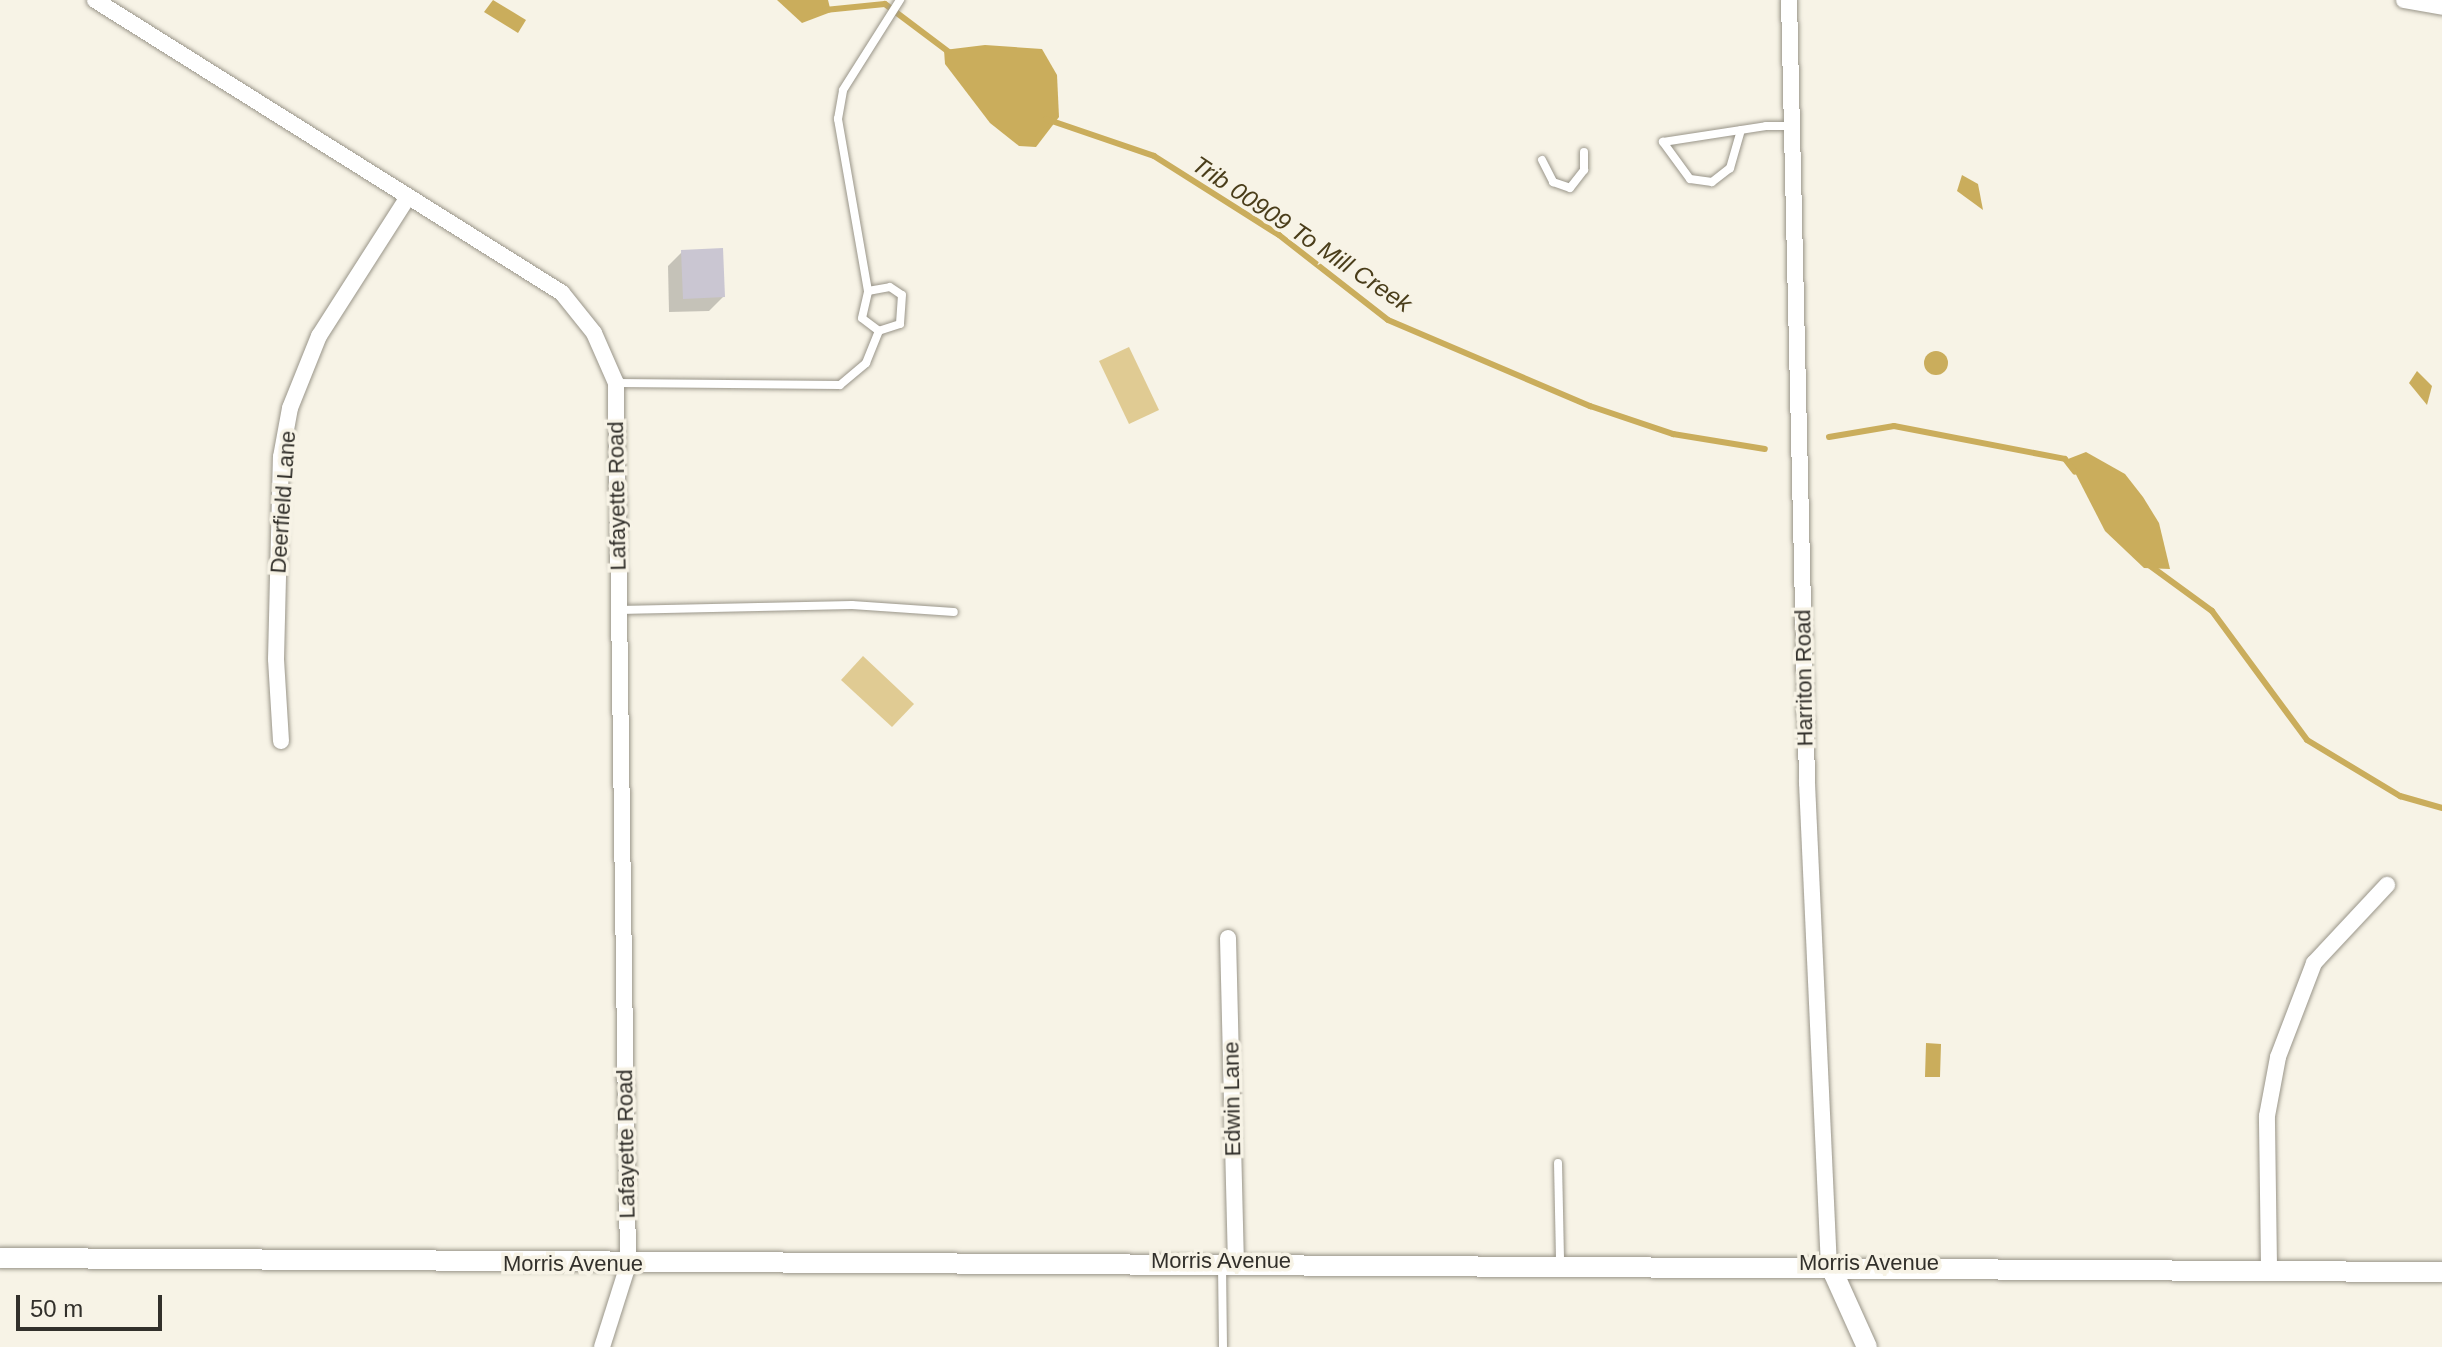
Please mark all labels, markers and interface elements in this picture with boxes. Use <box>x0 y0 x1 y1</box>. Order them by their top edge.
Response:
water label: Trib 00909 To Mill Creek <box>1187 150 1417 318</box>
street label: Lafayette Road <box>602 421 632 571</box>
street label: Deerfield Lane <box>265 430 301 574</box>
street label: Harriton Road <box>1790 609 1818 747</box>
street label: Edwin Lane <box>1218 1041 1246 1157</box>
street label: Lafayette Road <box>611 1069 641 1219</box>
street label: Morris Avenue <box>1150 1248 1292 1274</box>
street label: Morris Avenue <box>1798 1250 1940 1276</box>
street label: Morris Avenue <box>502 1251 644 1277</box>
scale bar <box>20 1279 166 1329</box>
text: 50 m <box>30 1295 83 1322</box>

